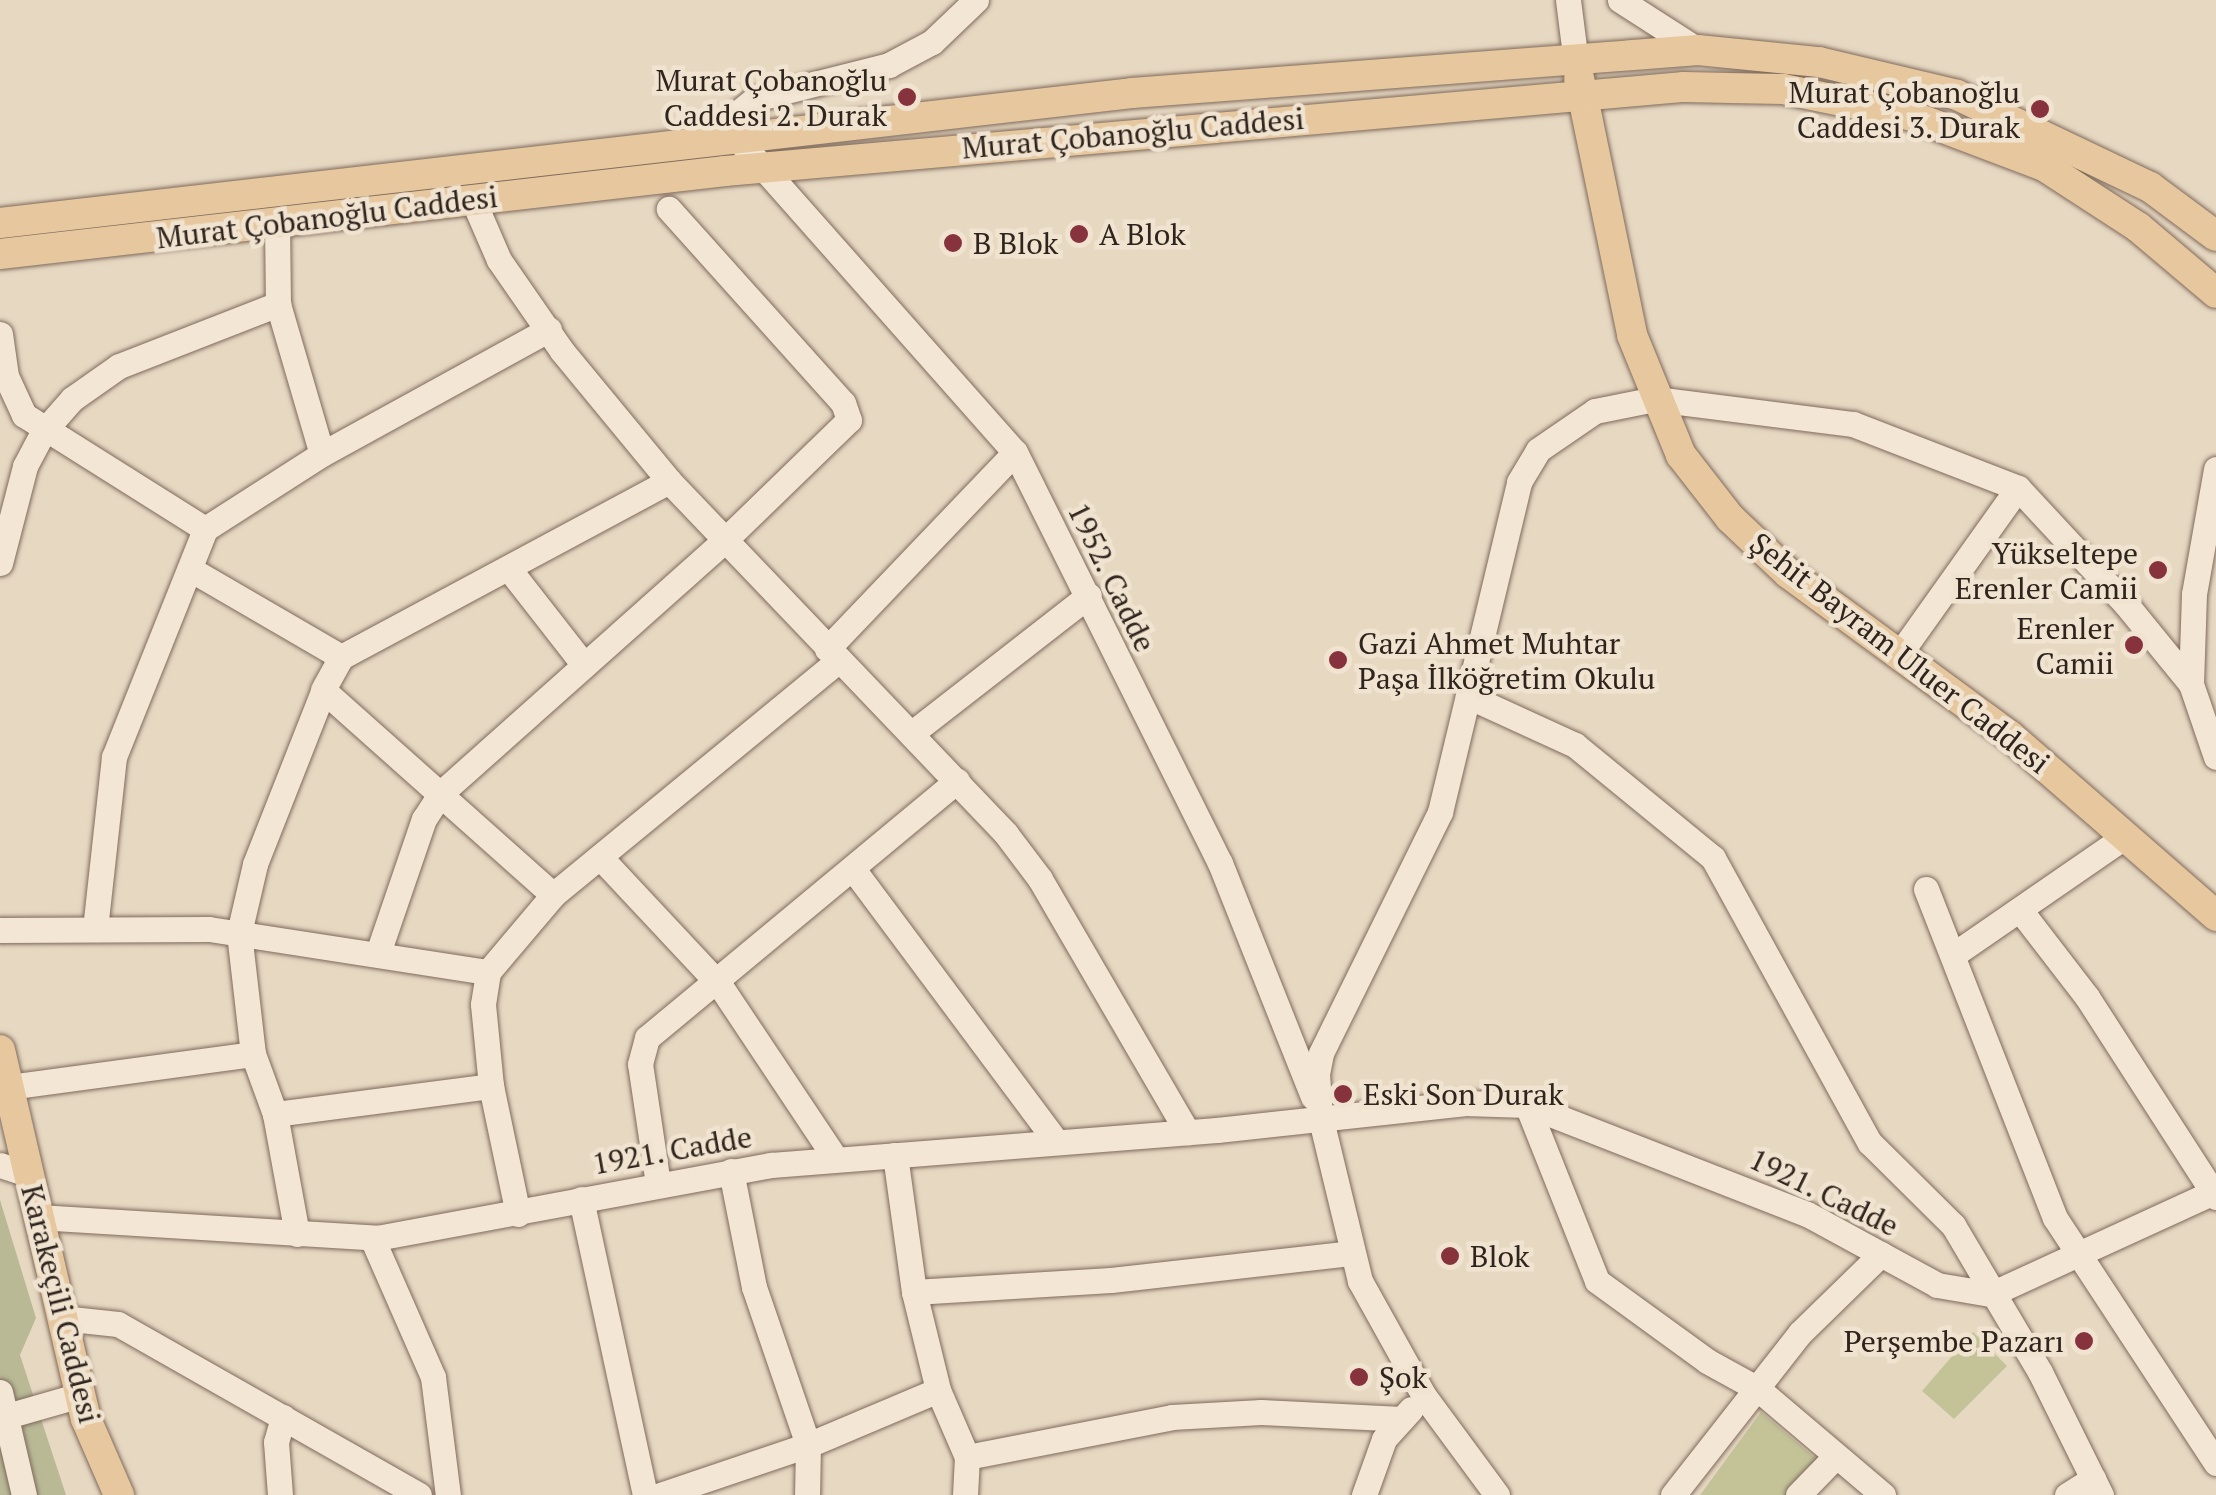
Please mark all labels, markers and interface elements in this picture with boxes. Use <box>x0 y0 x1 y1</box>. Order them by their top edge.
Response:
place label: Murat Çobanoğlu Caddesi 2. Durak <box>656 62 887 132</box>
place label: Murat Çobanoğlu Caddesi 3. Durak <box>1789 74 2020 144</box>
marker: Murat Çobanoğlu Caddesi 2. Durak <box>896 86 918 108</box>
marker: Murat Çobanoğlu Caddesi 3. Durak <box>2029 98 2051 120</box>
street label: Murat Çobanoğlu Caddesi <box>960 100 1306 166</box>
street label: Murat Çobanoğlu Caddesi <box>154 178 500 256</box>
place label: A Blok <box>1099 216 1186 252</box>
marker: A Blok <box>1068 223 1090 245</box>
place label: B Blok <box>973 225 1058 261</box>
marker: B Blok <box>942 232 964 254</box>
street label: 1952. Cadde <box>1060 496 1164 658</box>
street label: Şehit Bayram Uluer Caddesi <box>1743 525 2057 781</box>
place label: Yükseltepe Erenler Camii <box>1955 535 2138 606</box>
marker: Yükseltepe Erenler Camii <box>2147 559 2169 581</box>
place label: Erenler Camii <box>2016 610 2114 680</box>
place label: Gazi Ahmet Muhtar Paşa İlköğretim Okulu <box>1358 625 1655 696</box>
marker: Erenler Camii <box>2123 634 2145 656</box>
marker: Gazi Ahmet Muhtar Paşa İlköğretim Okulu <box>1327 649 1349 671</box>
place label: Eski Son Durak <box>1363 1076 1564 1112</box>
marker: Eski Son Durak <box>1332 1083 1354 1105</box>
street label: 1921. Cadde <box>589 1118 755 1182</box>
street label: 1921. Cadde <box>1743 1140 1905 1244</box>
street label: Karakeçili Caddesi <box>14 1181 108 1427</box>
place label: Blok <box>1470 1238 1530 1274</box>
marker: Blok <box>1439 1245 1461 1267</box>
place label: Perşembe Pazarı <box>1844 1323 2064 1359</box>
marker: Perşembe Pazarı <box>2073 1330 2095 1352</box>
place label: Şok <box>1379 1359 1427 1395</box>
marker: Şok <box>1348 1366 1370 1388</box>

